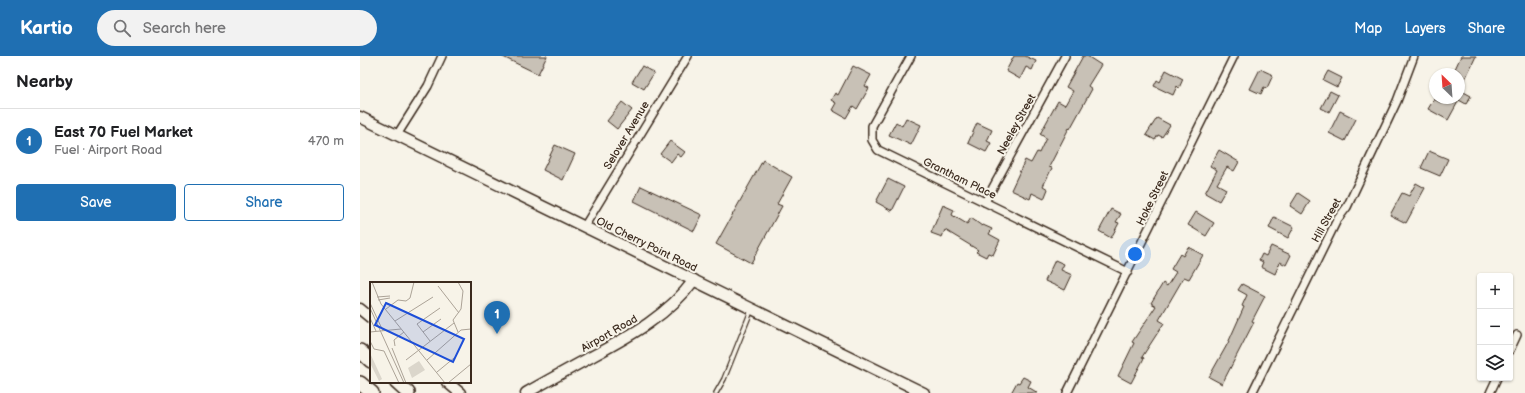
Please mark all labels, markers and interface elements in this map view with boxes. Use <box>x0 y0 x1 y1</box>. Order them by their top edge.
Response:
search box <box>97 10 377 46</box>
text: Kartio <box>20 17 73 40</box>
icon: search <box>111 17 133 39</box>
text: Search here <box>143 19 226 38</box>
text: Map <box>1354 20 1382 37</box>
text: Layers <box>1404 20 1446 37</box>
text: Share <box>1468 20 1505 37</box>
north arrow <box>1429 68 1465 104</box>
text: Nearby <box>16 72 73 92</box>
street label: Neeley Street <box>994 91 1039 157</box>
street label: Selover Avenue <box>601 98 652 172</box>
text: East 70 Fuel Market <box>54 123 193 142</box>
text: 1 <box>26 133 32 149</box>
text: 470 m <box>308 133 344 149</box>
text: Fuel · Airport Road <box>54 142 162 158</box>
street label: Grantham Place <box>921 155 999 202</box>
street label: Hoke Street <box>1134 168 1171 228</box>
button: Save <box>16 184 176 221</box>
button: Share <box>184 184 344 221</box>
street label: Hill Street <box>1309 195 1344 245</box>
street label: Old Cherry Point Road <box>594 214 699 275</box>
your location <box>1125 244 1145 264</box>
map controls <box>1477 273 1513 381</box>
button: + <box>1477 273 1513 309</box>
inset map <box>370 282 471 383</box>
pin: 1 <box>484 301 510 334</box>
button: − <box>1477 309 1513 345</box>
street label: Airport Road <box>579 312 640 355</box>
button: layers <box>1477 345 1513 381</box>

